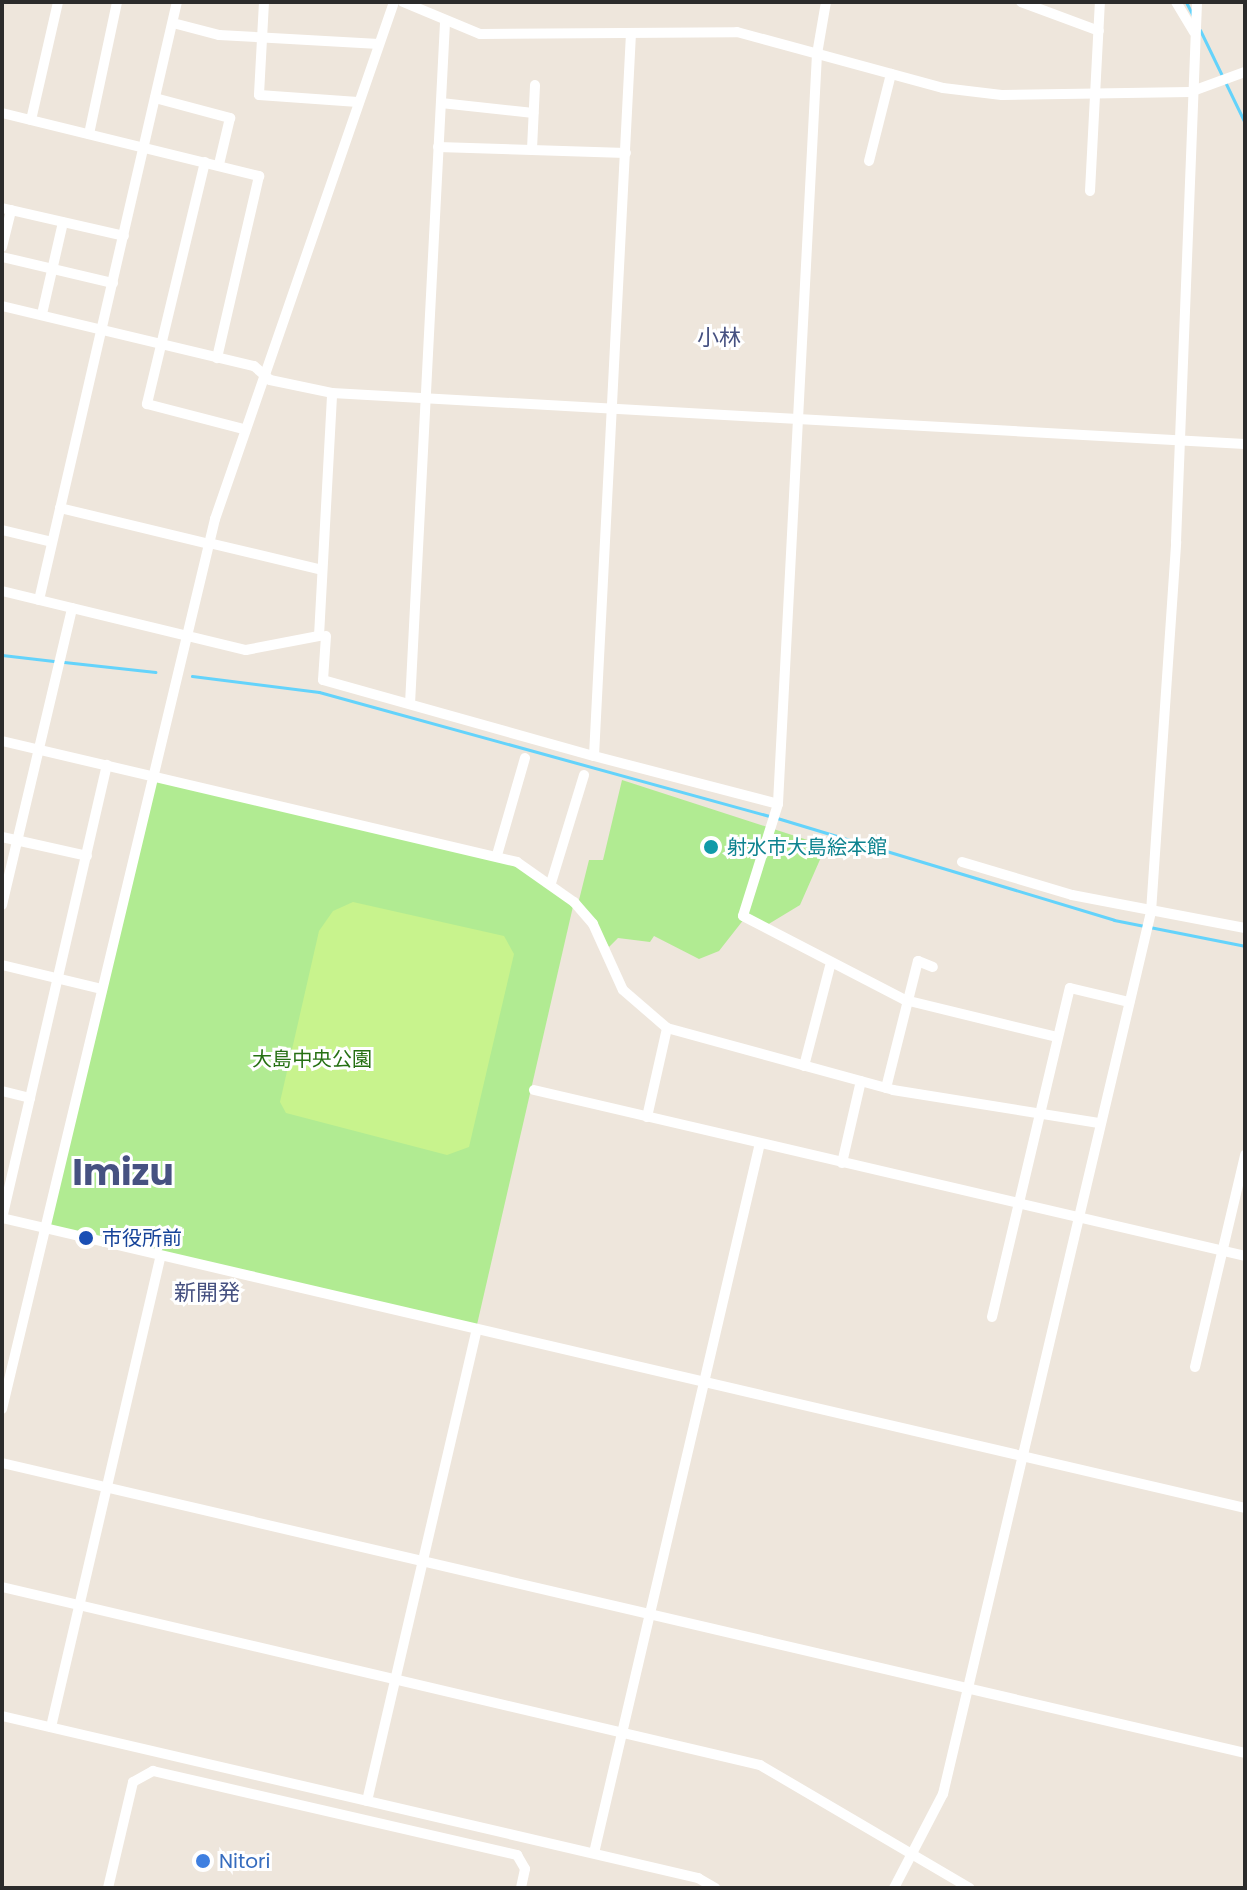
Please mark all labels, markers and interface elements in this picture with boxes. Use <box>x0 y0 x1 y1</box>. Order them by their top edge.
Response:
district label: 小林 <box>697 325 741 351</box>
place label: 射水市大島絵本館 <box>727 835 887 859</box>
marker: 射水市大島絵本館 <box>702 838 720 856</box>
park label: 大島中央公園 <box>252 1047 372 1071</box>
district label: Imizu <box>72 1151 174 1195</box>
place label: 市役所前 <box>102 1226 182 1250</box>
marker: 市役所前 <box>77 1229 95 1247</box>
district label: 新開発 <box>174 1280 240 1306</box>
place label: Nitori <box>219 1849 270 1873</box>
marker: Nitori <box>194 1852 212 1870</box>

